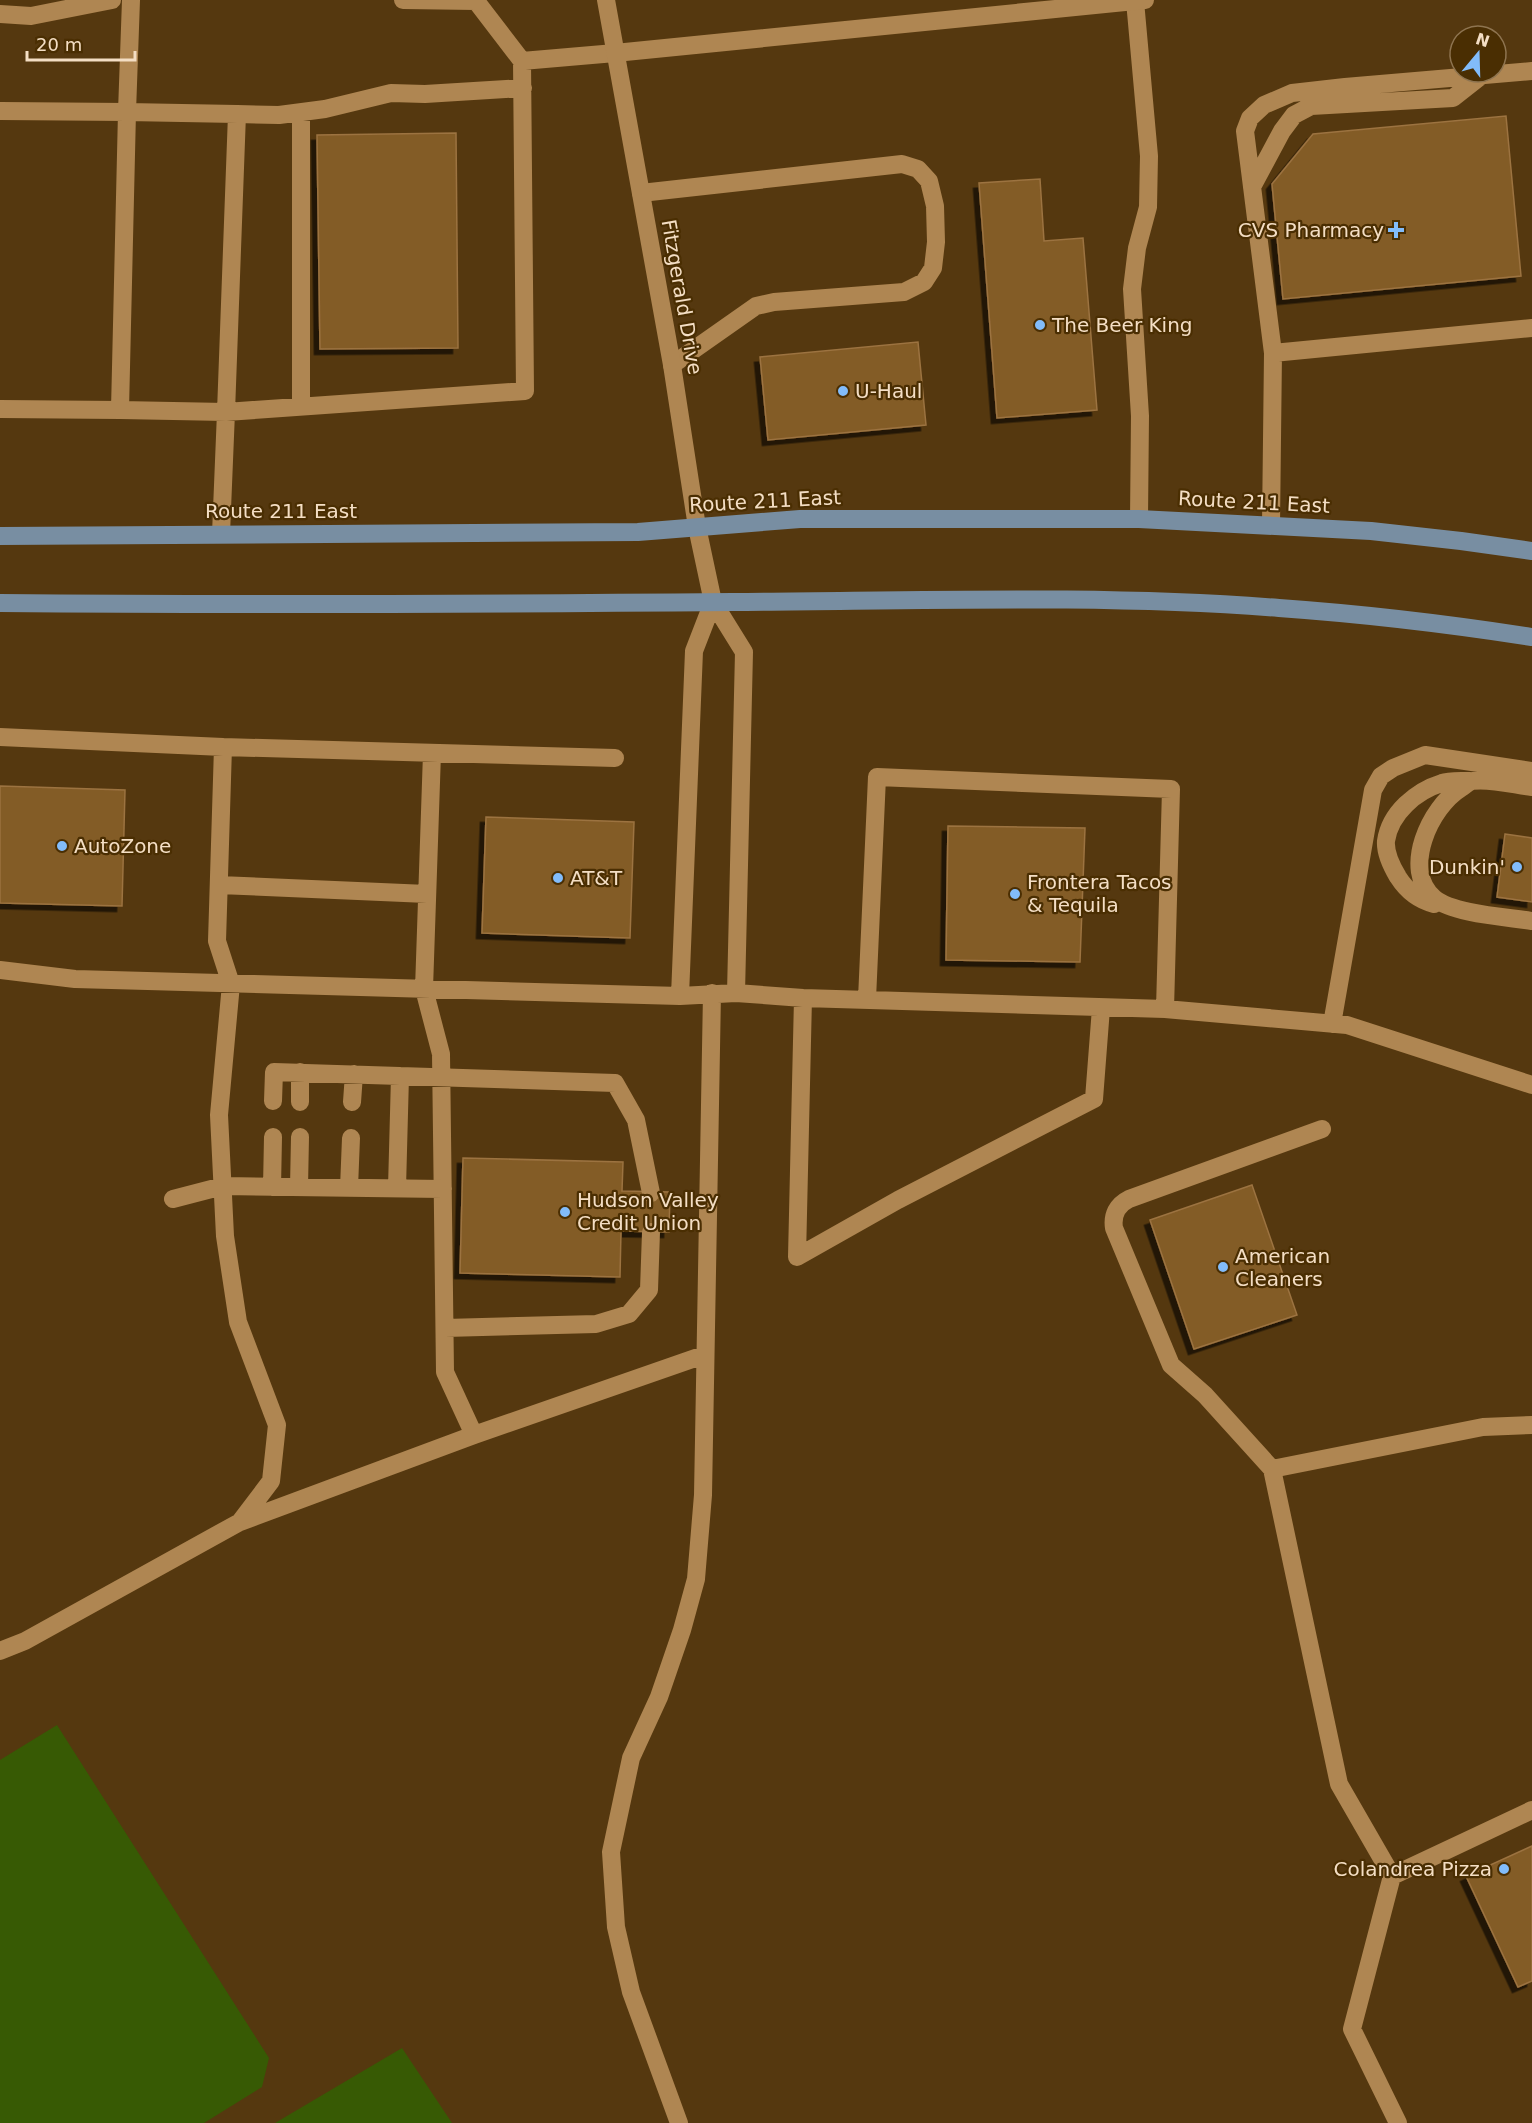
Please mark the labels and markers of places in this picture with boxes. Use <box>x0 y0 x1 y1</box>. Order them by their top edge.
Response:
place label: CVS Pharmacy <box>1238 218 1384 242</box>
marker: CVS Pharmacy <box>1389 223 1403 237</box>
place label: The Beer King <box>1051 313 1193 337</box>
marker: The Beer King <box>1033 318 1047 332</box>
place label: U-Haul <box>855 379 922 403</box>
marker: U-Haul <box>836 384 850 398</box>
place label: AutoZone <box>74 834 171 858</box>
marker: AutoZone <box>55 839 69 853</box>
place label: Dunkin' <box>1429 855 1505 879</box>
marker: Dunkin' <box>1510 860 1524 874</box>
place label: AT&T <box>570 866 623 890</box>
place label: Frontera Tacos & Tequila <box>1027 870 1172 917</box>
marker: AT&T <box>551 871 565 885</box>
marker: Frontera Tacos & Tequila <box>1008 887 1022 901</box>
place label: Hudson Valley Credit Union <box>577 1188 719 1235</box>
marker: Hudson Valley Credit Union <box>558 1205 572 1219</box>
place label: American Cleaners <box>1235 1244 1330 1291</box>
marker: American Cleaners <box>1216 1260 1230 1274</box>
place label: Colandrea Pizza <box>1333 1857 1492 1881</box>
marker: Colandrea Pizza <box>1497 1862 1511 1876</box>

